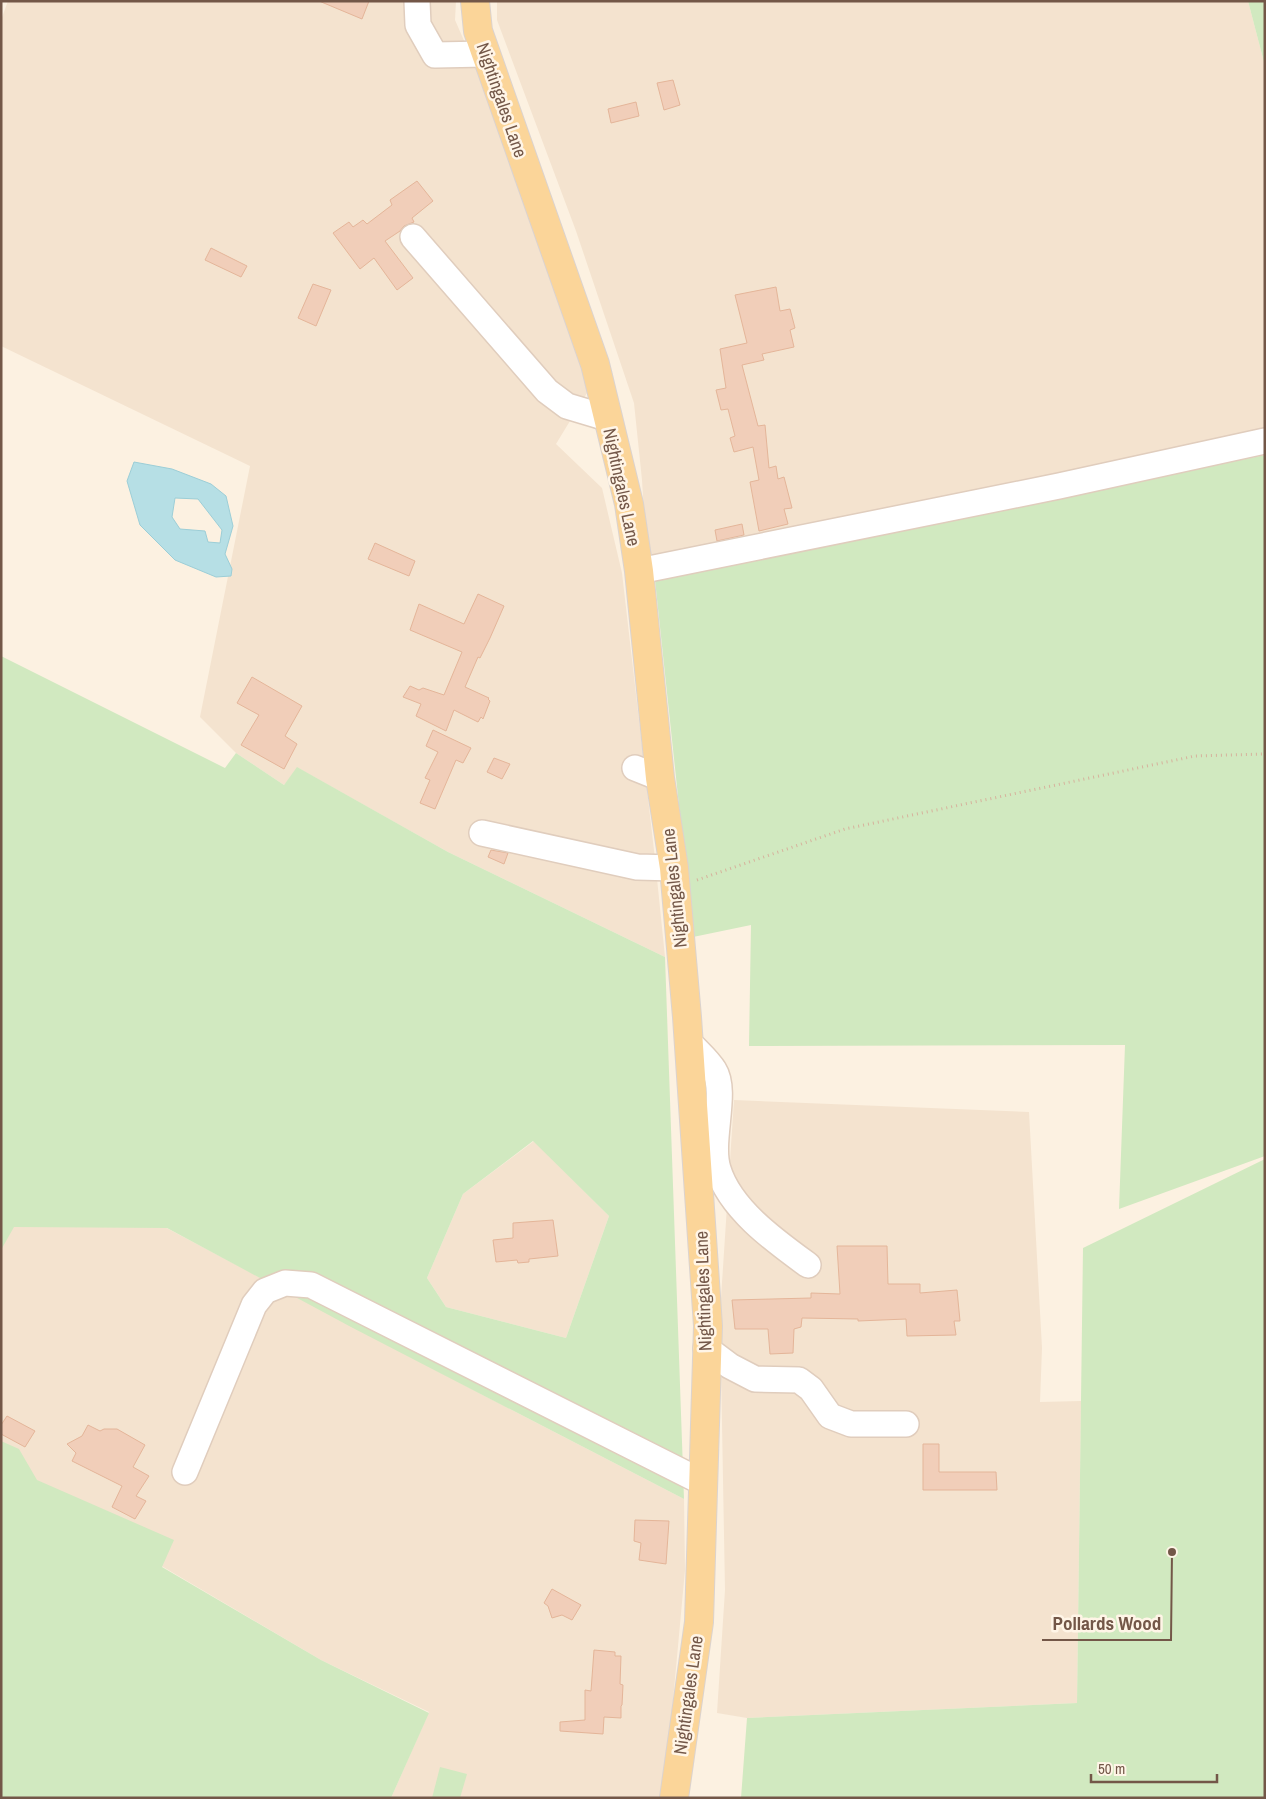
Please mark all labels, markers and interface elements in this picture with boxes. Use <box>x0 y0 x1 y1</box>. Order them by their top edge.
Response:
street label: Nightingales Lane <box>471 39 533 161</box>
street label: Nightingales Lane <box>597 426 647 548</box>
street label: Nightingales Lane <box>655 827 693 949</box>
street label: Nightingales Lane <box>688 1231 718 1351</box>
callout: Pollards Wood <box>1042 1606 1171 1640</box>
text: Pollards Wood <box>1053 1610 1161 1636</box>
street label: Nightingales Lane <box>667 1634 709 1756</box>
scale bar <box>1091 1752 1217 1784</box>
text: 50 m <box>1098 1758 1125 1779</box>

